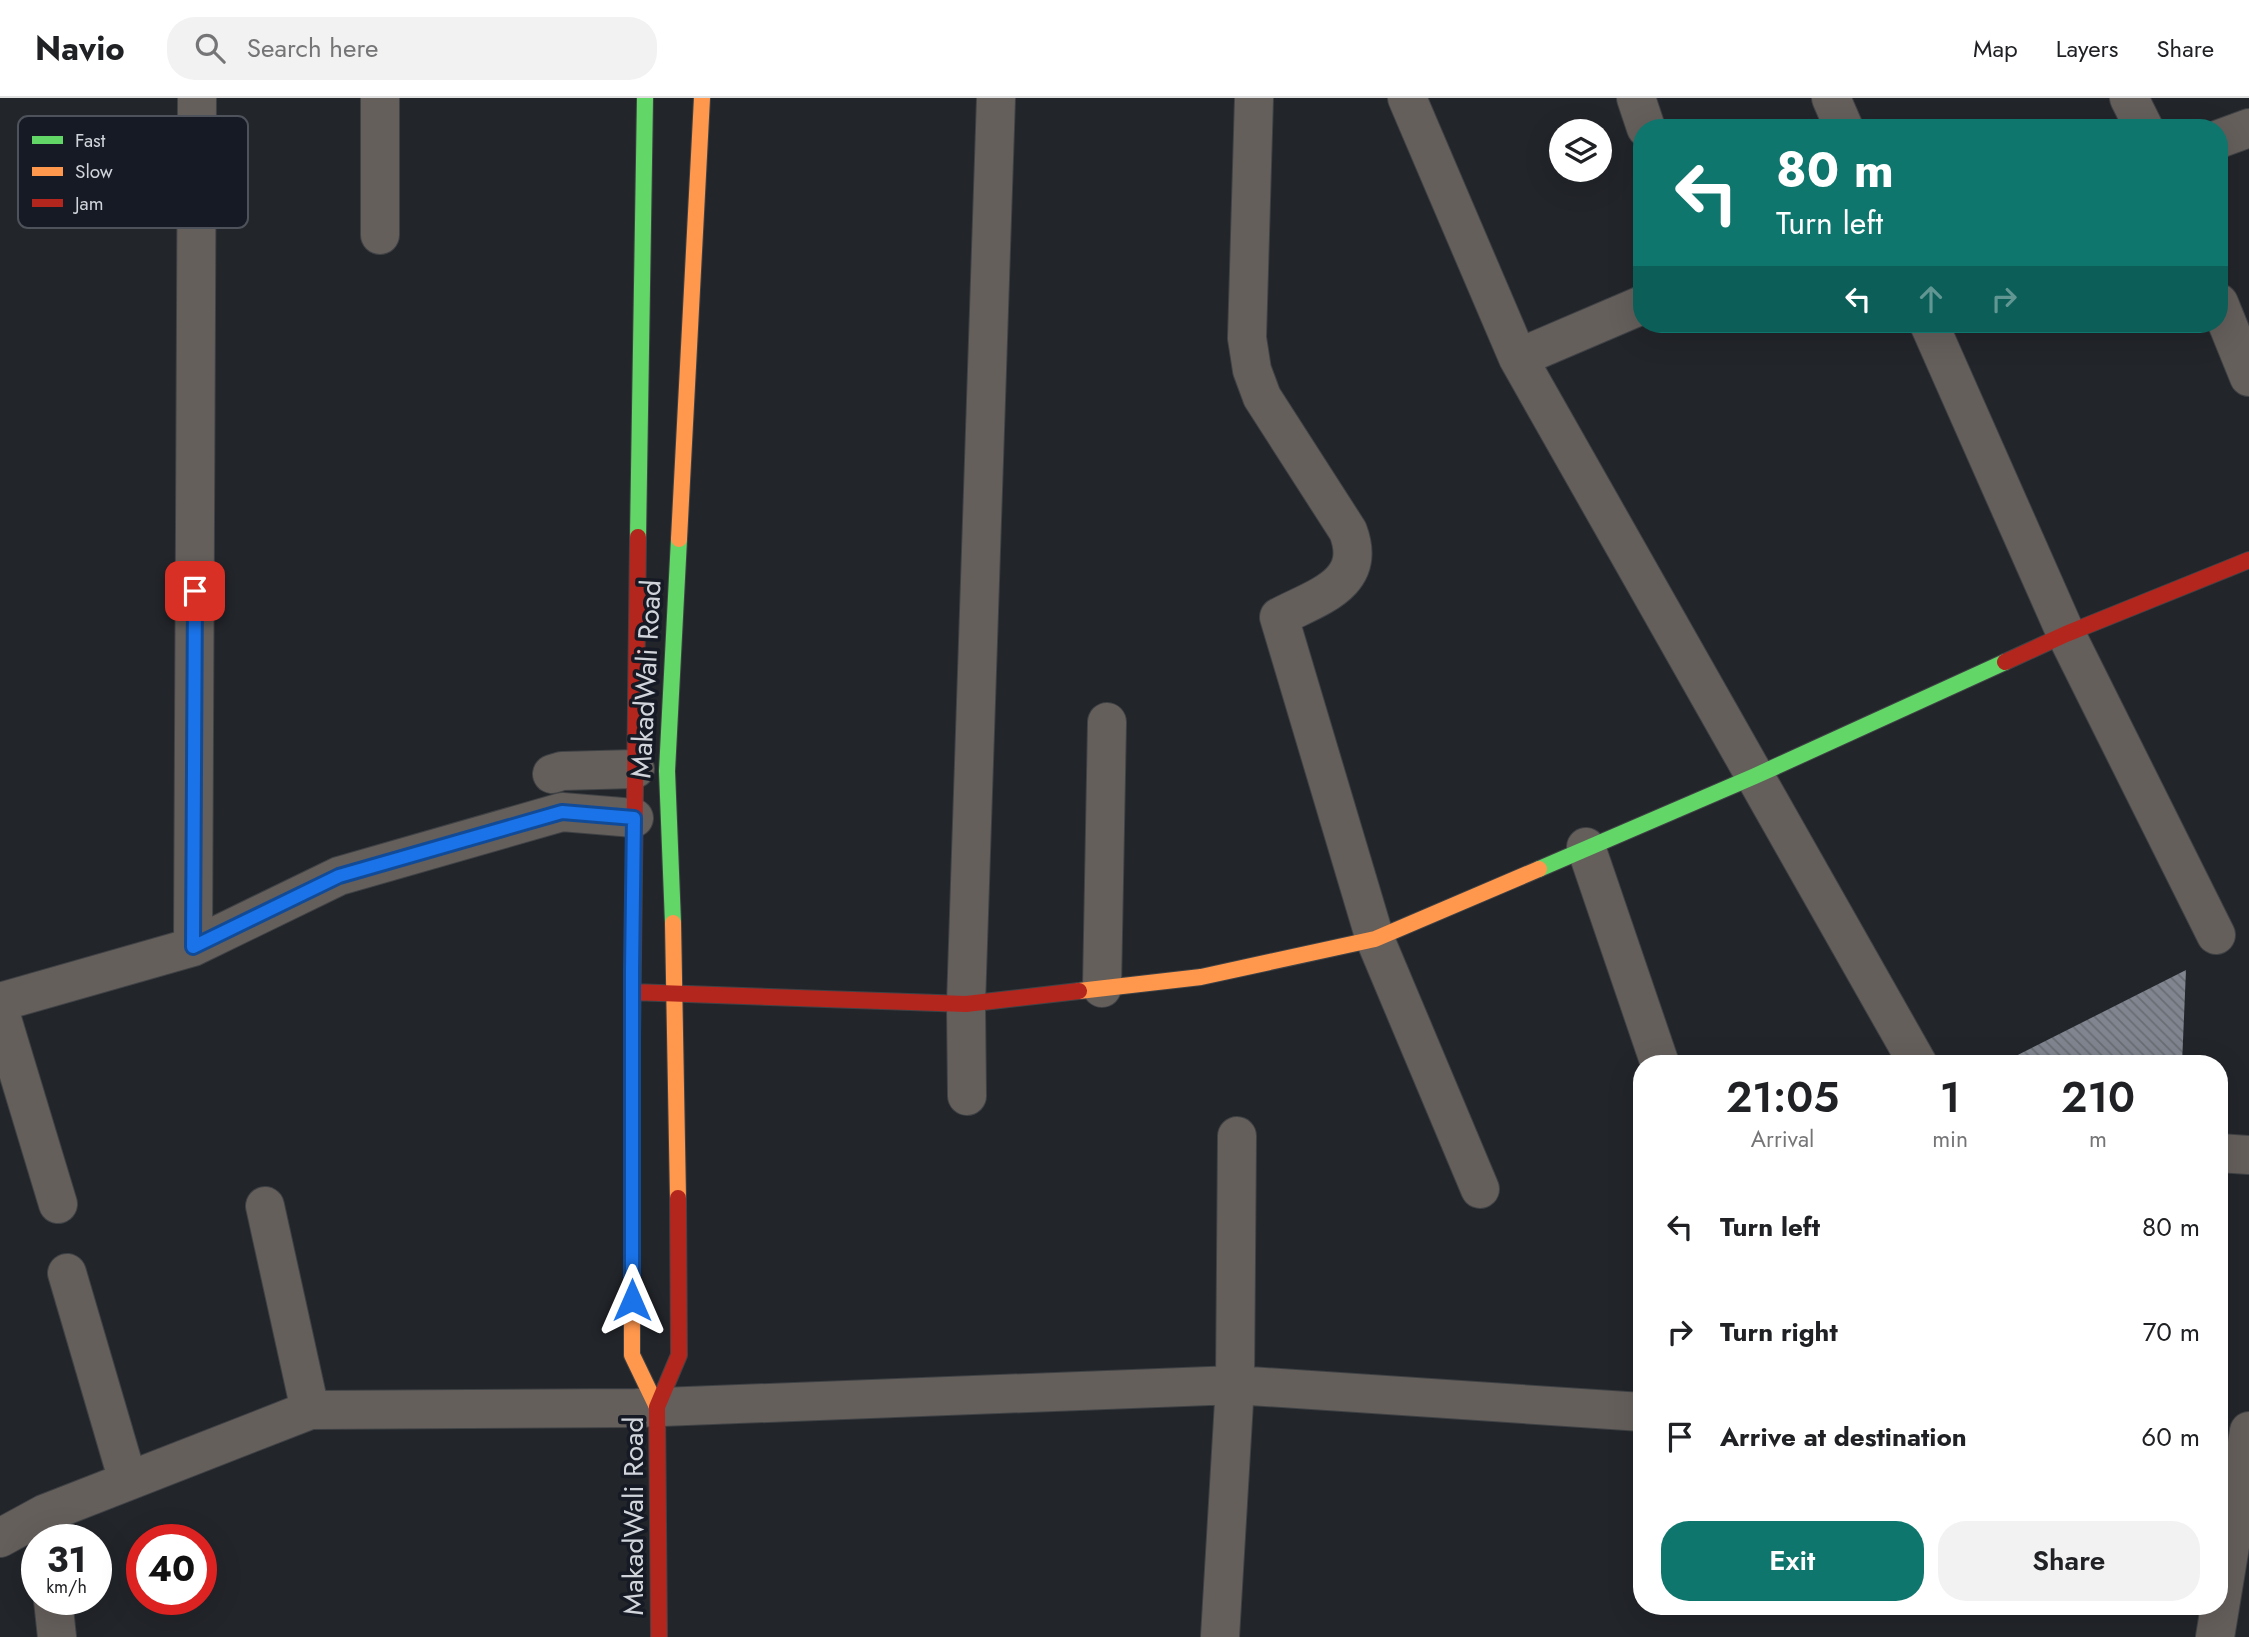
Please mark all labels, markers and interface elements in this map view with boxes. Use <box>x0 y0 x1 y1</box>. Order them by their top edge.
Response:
search box <box>167 17 657 80</box>
text: Navio <box>35 25 125 72</box>
icon: search <box>191 29 229 67</box>
text: Search here <box>247 29 378 67</box>
text: Map <box>1973 31 2018 66</box>
text: Layers <box>2056 31 2118 66</box>
text: Share <box>2156 31 2214 66</box>
legend <box>18 116 248 228</box>
map controls <box>1549 119 1612 182</box>
button: layers <box>1549 119 1612 182</box>
text: Fast <box>75 127 106 154</box>
text: 80 m <box>1776 135 1894 205</box>
icon: left <box>1661 147 1752 238</box>
text: Slow <box>75 158 113 185</box>
text: Jam <box>72 190 104 217</box>
text: Turn left <box>1776 200 1883 246</box>
icon: left <box>1839 280 1877 318</box>
icon: ahead <box>1912 280 1950 318</box>
icon: right <box>1985 280 2023 318</box>
pin <box>165 561 225 621</box>
icon: arrive <box>176 572 214 610</box>
street label: MakadWali Road <box>620 579 672 779</box>
text: 21:05 <box>1726 1067 1839 1128</box>
text: 1 <box>1940 1067 1960 1128</box>
text: 210 <box>2061 1067 2135 1128</box>
text: Arrival <box>1751 1122 1814 1156</box>
text: min <box>1932 1122 1968 1156</box>
text: m <box>2089 1122 2107 1156</box>
icon: left <box>1661 1208 1699 1246</box>
text: Turn left <box>1720 1208 1820 1246</box>
text: 80 m <box>2142 1208 2200 1246</box>
position arrow <box>595 1263 669 1337</box>
icon: right <box>1661 1313 1699 1351</box>
text: Turn right <box>1720 1313 1838 1351</box>
text: 70 m <box>2143 1313 2200 1351</box>
street label: MakadWali Road <box>613 1417 654 1615</box>
icon: arrive <box>1661 1418 1699 1456</box>
text: Arrive at destination <box>1720 1418 1967 1456</box>
text: 60 m <box>2141 1418 2200 1456</box>
button: Exit <box>1661 1521 1924 1601</box>
button: Share <box>1938 1521 2200 1601</box>
speed limit sign: 40 <box>126 1524 217 1615</box>
text: 31 <box>47 1535 86 1585</box>
text: km/h <box>46 1574 87 1600</box>

